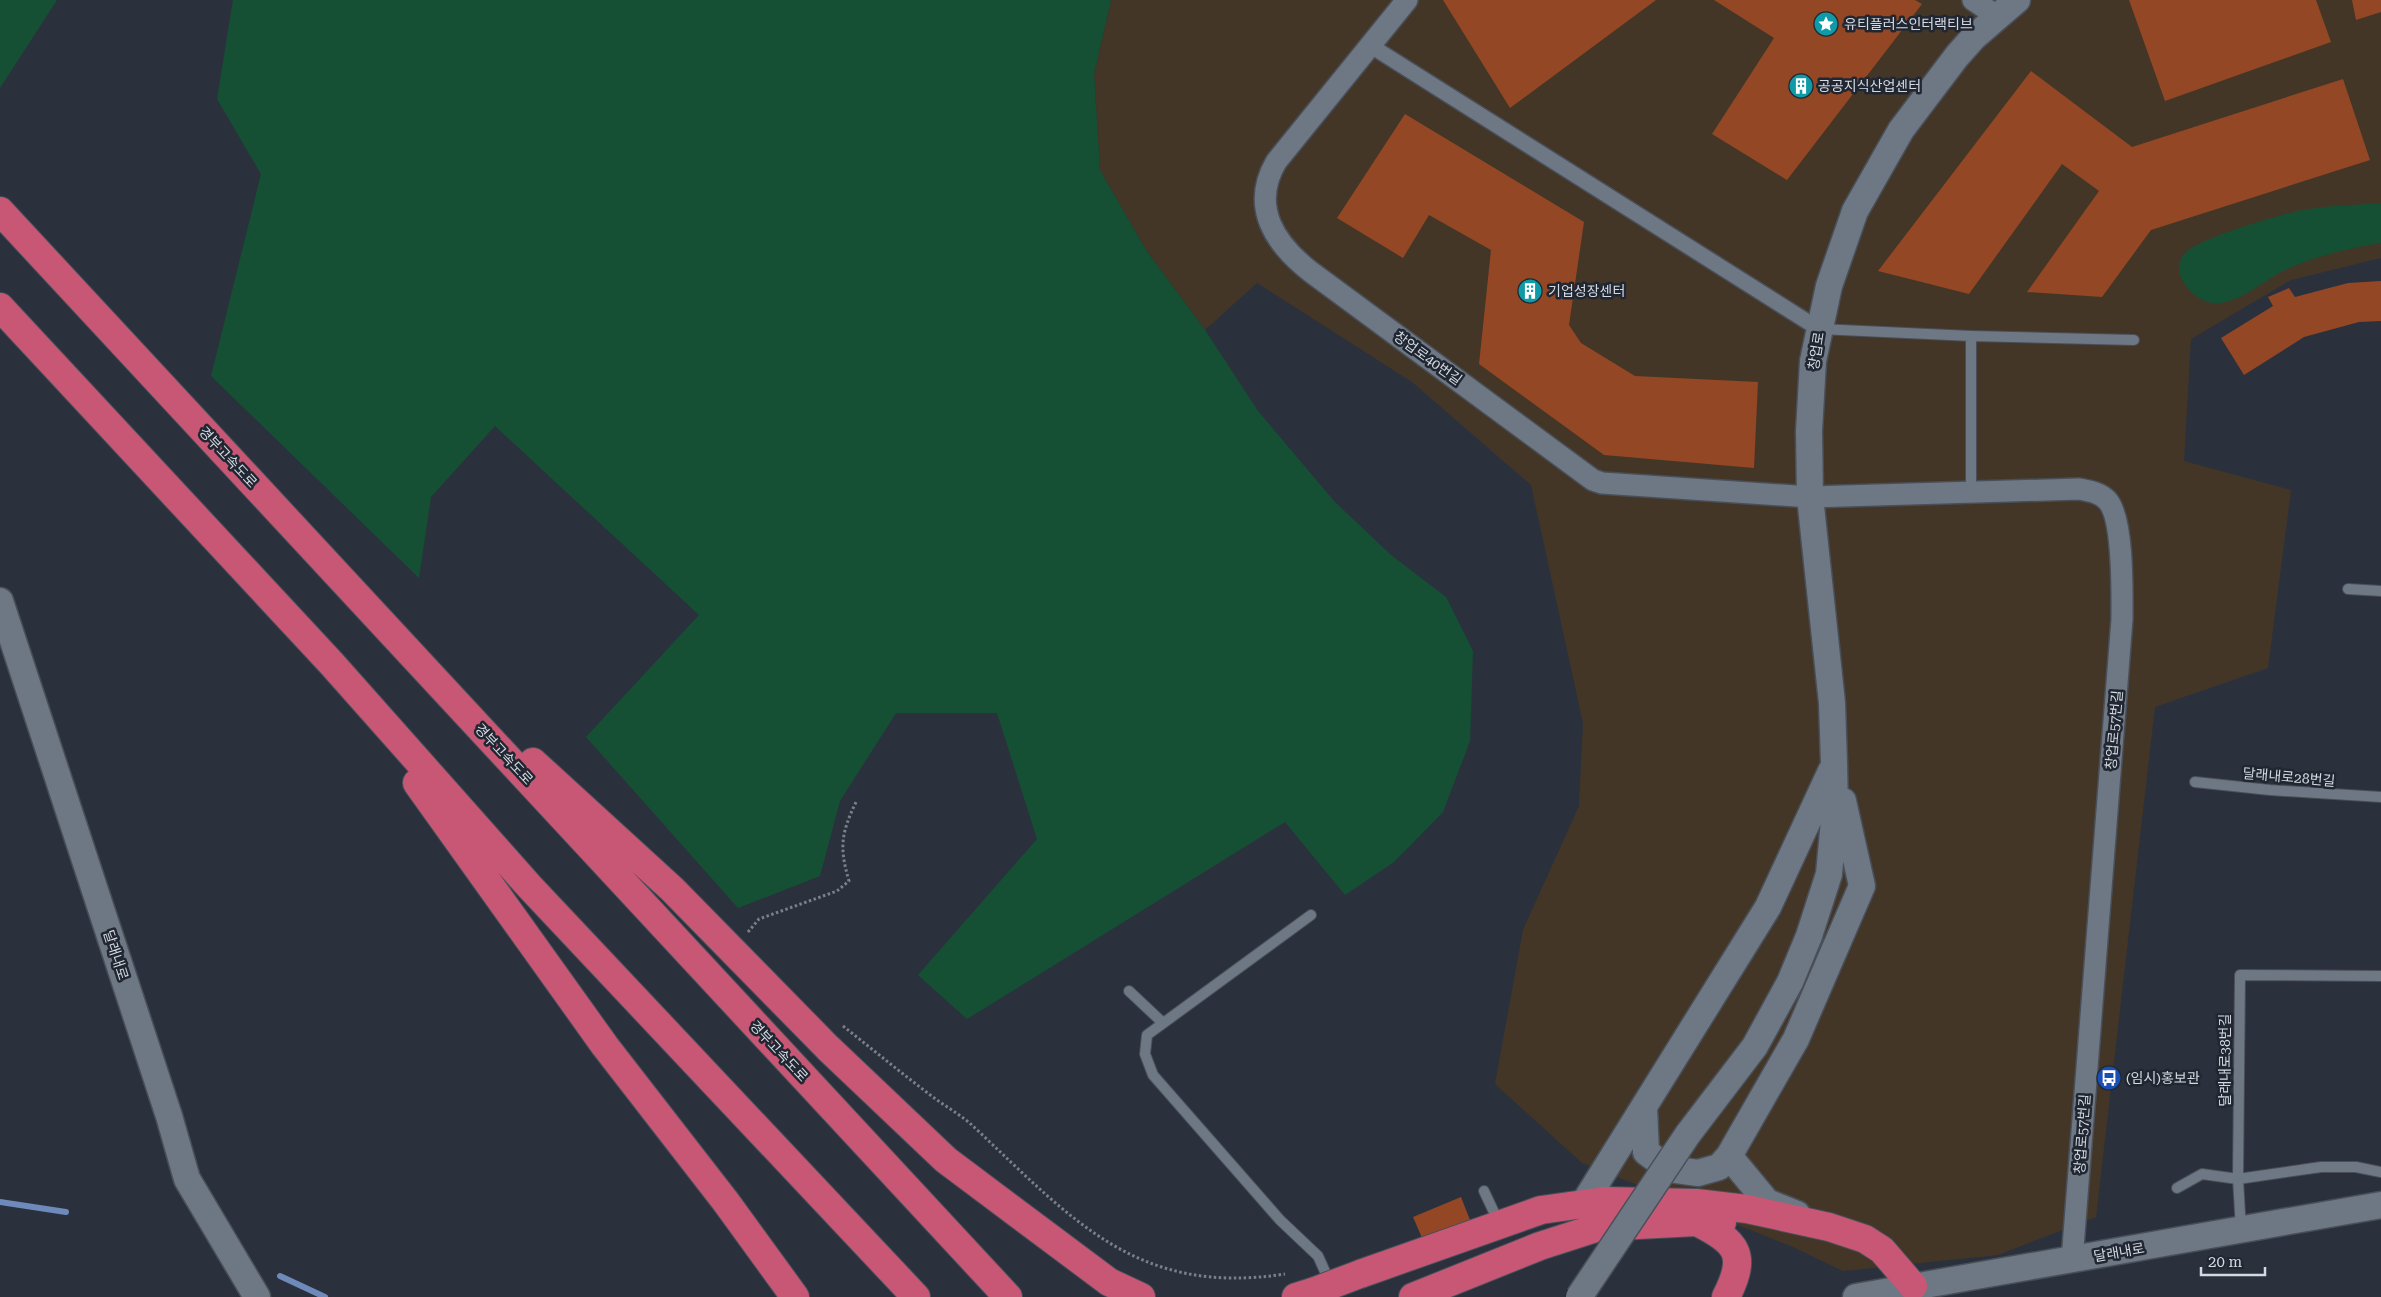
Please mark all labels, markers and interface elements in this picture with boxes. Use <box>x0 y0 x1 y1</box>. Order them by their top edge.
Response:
place icon: 유티플러스인터랙티브 <box>1813 11 1839 37</box>
place label: 유티플러스인터랙티브 <box>1844 16 1973 32</box>
building icon: 공공지식산업센터 <box>1788 73 1814 99</box>
place label: 공공지식산업센터 <box>1818 78 1921 94</box>
building icon: 기업성장센터 <box>1517 278 1543 304</box>
place label: 기업성장센터 <box>1548 283 1625 299</box>
street label: 창업로40번길 <box>1391 328 1465 388</box>
street label: 창업로 <box>1805 331 1827 371</box>
street label: 경부고속도로 <box>196 423 260 491</box>
street label: 창업로57번길 <box>2103 689 2125 771</box>
street label: 경부고속도로 <box>472 720 536 788</box>
street label: 달래내로28번길 <box>2242 765 2336 789</box>
street label: 달래내로 <box>100 928 132 982</box>
street label: 달래내로38번길 <box>2217 1014 2233 1106</box>
street label: 경부고속도로 <box>747 1017 811 1085</box>
bus stop icon: (임시)홍보관 <box>2096 1065 2122 1091</box>
place label: (임시)홍보관 <box>2126 1070 2200 1086</box>
street label: 창업로57번길 <box>2071 1093 2093 1175</box>
street label: 달래내로 <box>2092 1240 2146 1264</box>
scale bar <box>2201 1244 2265 1276</box>
text: 20 m <box>2208 1253 2243 1271</box>

